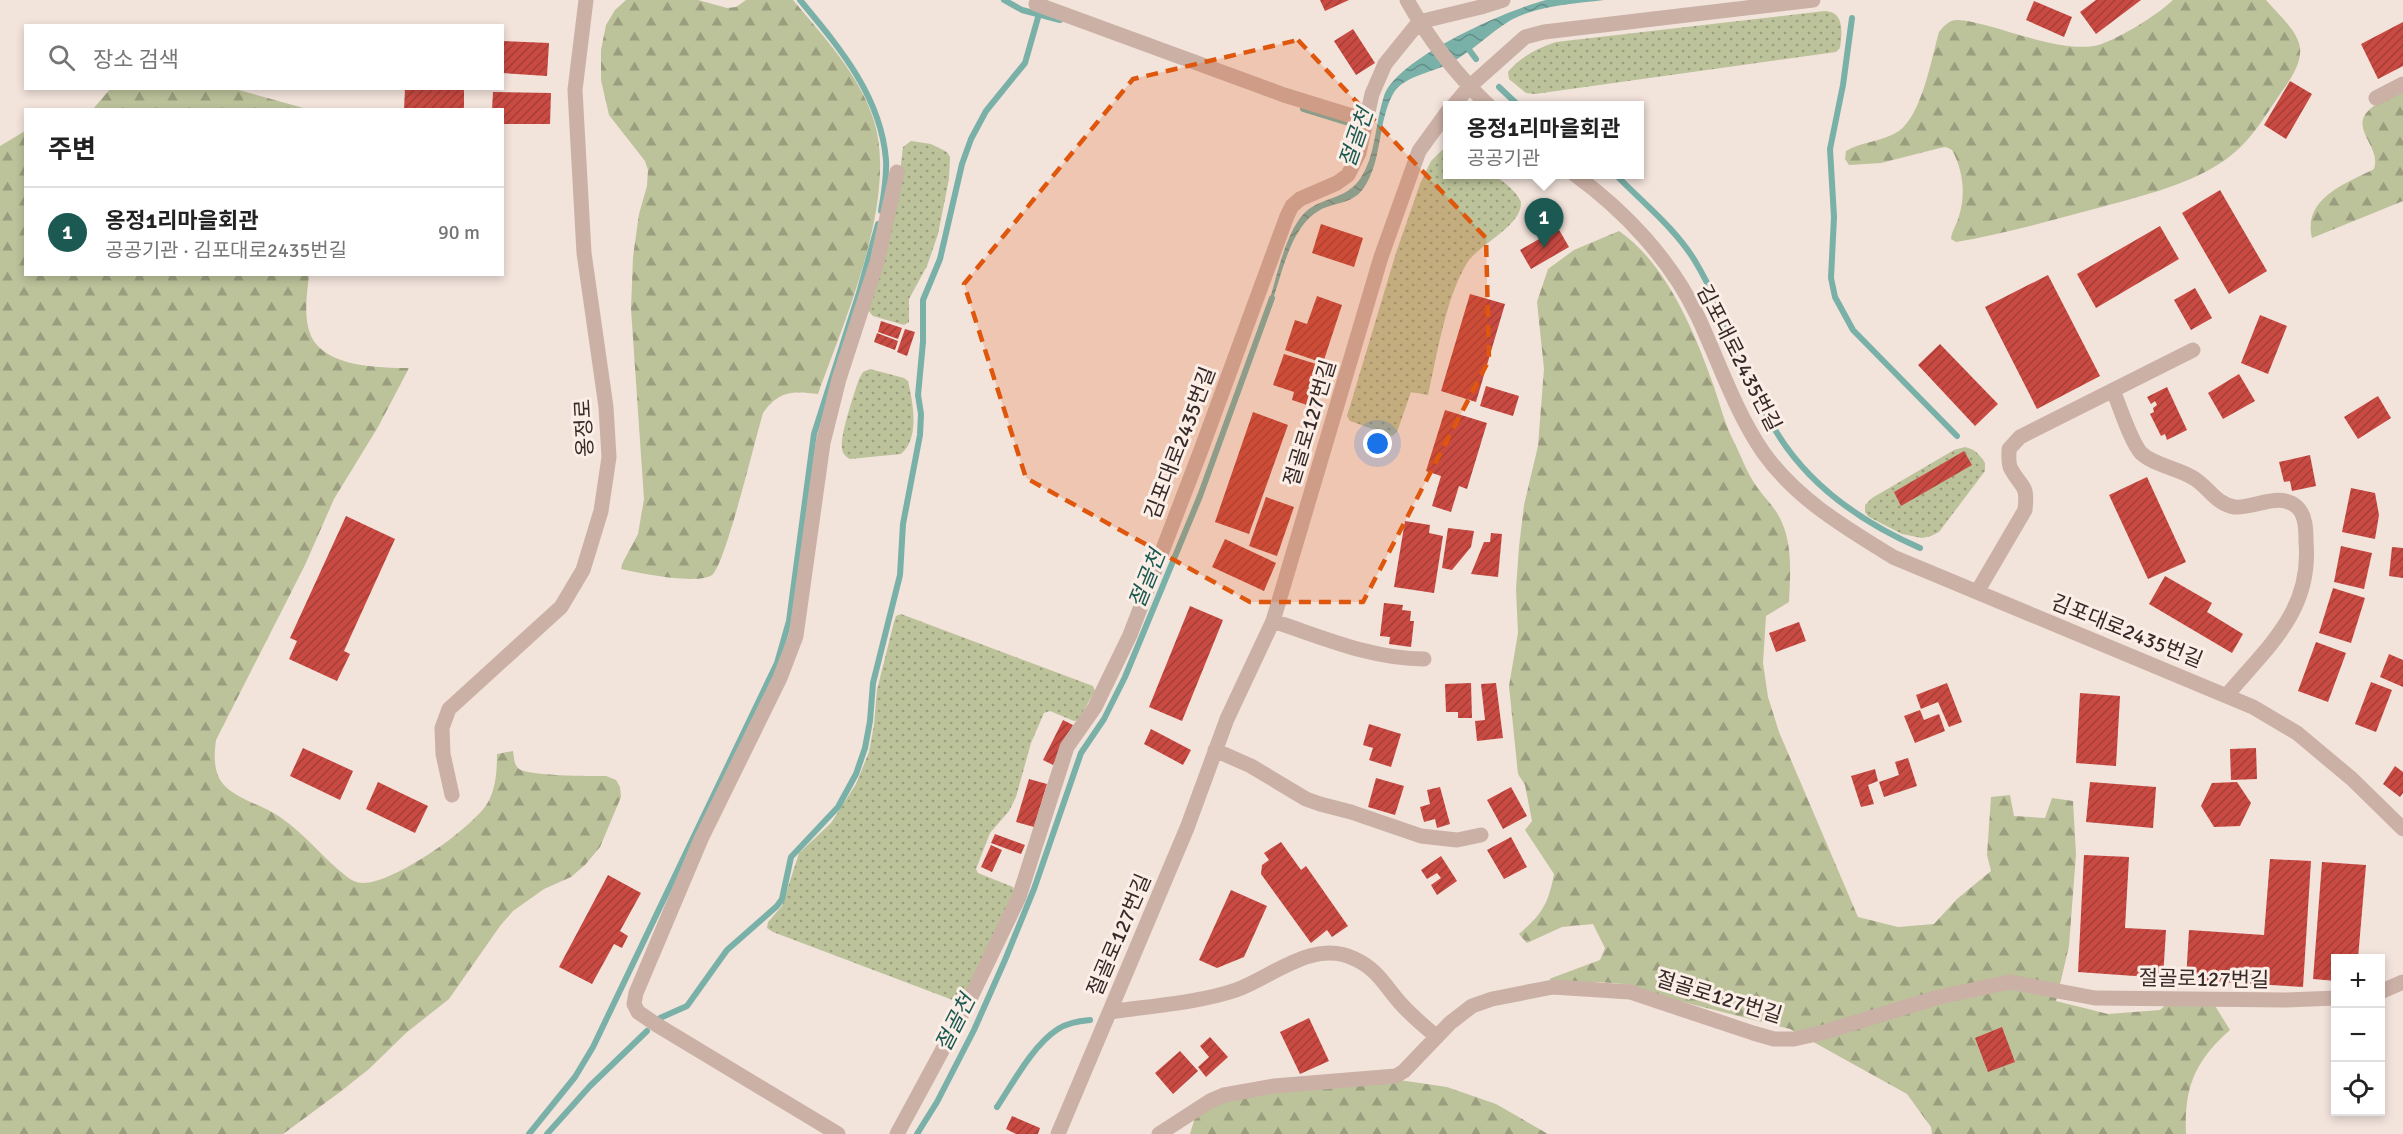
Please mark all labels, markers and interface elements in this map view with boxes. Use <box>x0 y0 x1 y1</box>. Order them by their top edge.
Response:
search box <box>24 24 504 90</box>
icon: search <box>45 41 78 74</box>
text: 장소 검색 <box>93 46 179 73</box>
popup <box>1443 101 1644 179</box>
water label: 절골천 <box>1333 102 1380 171</box>
text: 옹정1리마을회관 <box>1467 115 1620 142</box>
text: 주변 <box>48 134 96 166</box>
text: 공공기관 <box>1467 146 1540 171</box>
pin: 1 <box>1524 198 1564 248</box>
text: 옹정1리마을회관 <box>105 207 259 234</box>
text: 1 <box>62 220 73 245</box>
text: 90 m <box>438 220 480 245</box>
text: 공공기관 · 김포대로2435번길 <box>105 238 347 263</box>
street label: 김포대로2435번길 <box>1691 280 1787 436</box>
street label: 절골로127번길 <box>1278 357 1342 489</box>
street label: 김포대로2435번길 <box>1139 363 1221 523</box>
street label: 옹정로 <box>570 398 598 458</box>
your location <box>1363 429 1392 458</box>
water label: 절골천 <box>1123 543 1172 612</box>
street label: 김포대로2435번길 <box>2047 589 2207 673</box>
street label: 절골로127번길 <box>1082 870 1156 1000</box>
map controls <box>2331 954 2385 1116</box>
button: + <box>2331 954 2385 1008</box>
street label: 절골로127번길 <box>1653 965 1785 1029</box>
street label: 절골로127번길 <box>2138 965 2270 993</box>
water label: 절골천 <box>929 987 982 1056</box>
button: − <box>2331 1008 2385 1062</box>
button: locate <box>2331 1062 2385 1116</box>

